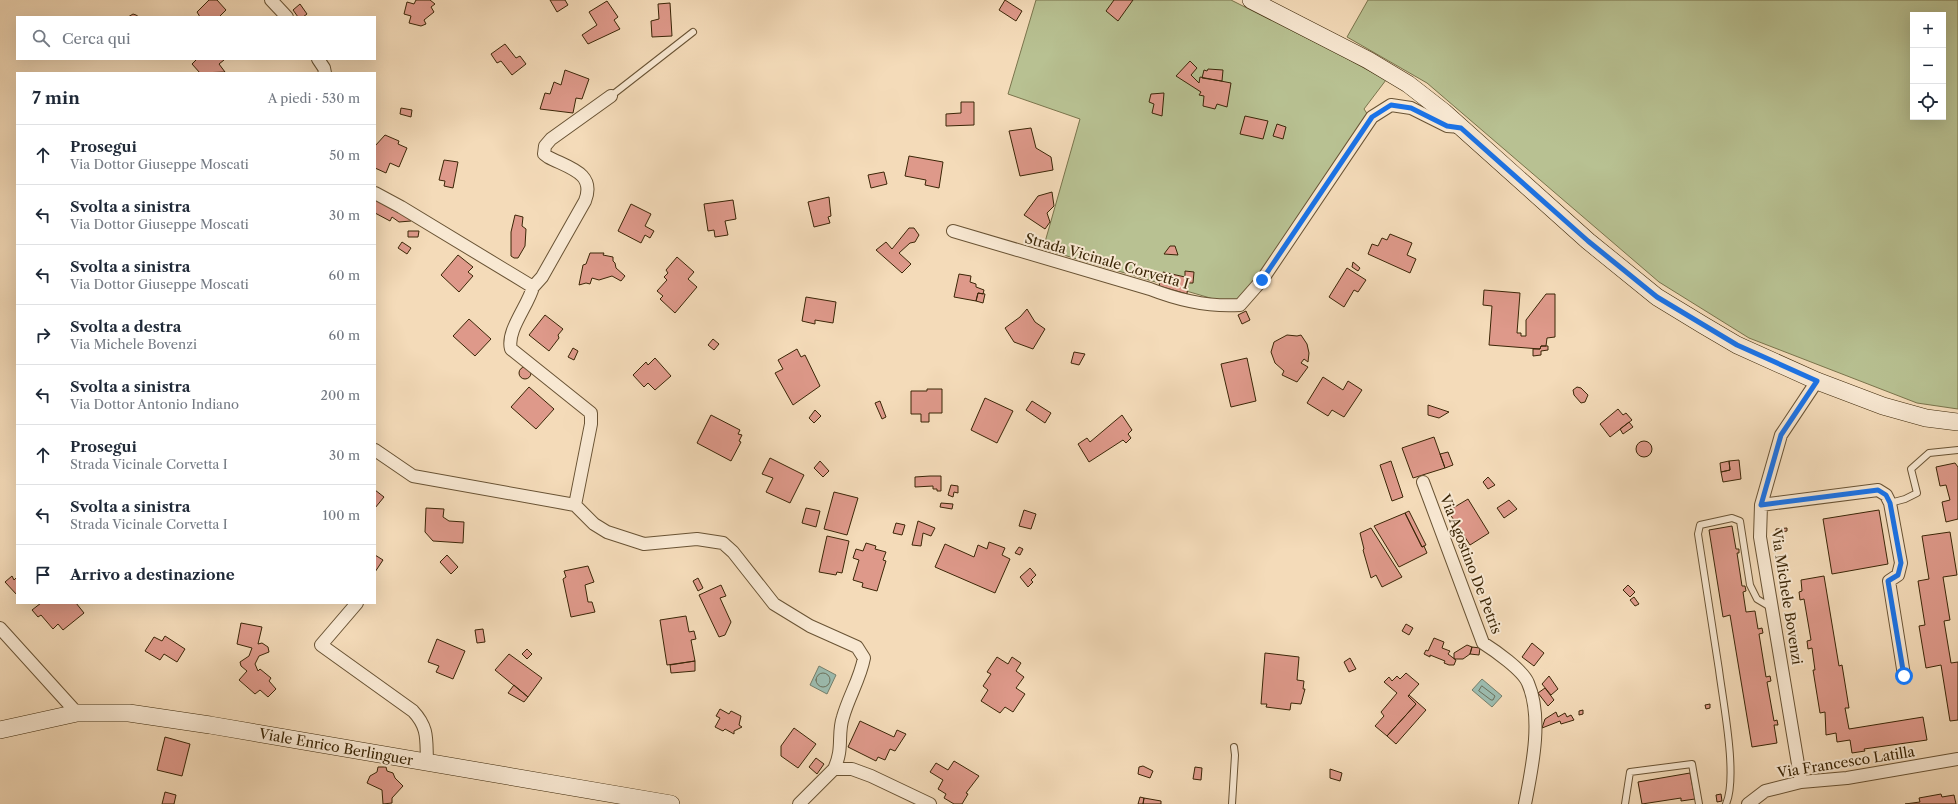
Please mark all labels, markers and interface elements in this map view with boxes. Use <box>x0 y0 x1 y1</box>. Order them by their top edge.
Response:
map controls <box>1910 12 1946 120</box>
button: + <box>1910 12 1946 48</box>
search box <box>16 16 376 60</box>
icon: search <box>30 27 52 49</box>
text: Cerca qui <box>62 29 131 48</box>
button: − <box>1910 48 1946 84</box>
button: locate <box>1910 84 1946 120</box>
text: 7 min <box>32 88 80 108</box>
text: A piedi · 530 m <box>268 90 360 106</box>
text: Prosegui <box>70 137 137 156</box>
icon: ahead <box>32 144 54 166</box>
text: 50 m <box>329 147 360 163</box>
text: Via Dottor Giuseppe Moscati <box>70 156 249 172</box>
text: Svolta a sinistra <box>70 197 190 216</box>
icon: left <box>32 204 54 226</box>
text: 30 m <box>329 207 360 223</box>
text: Via Dottor Giuseppe Moscati <box>70 216 249 232</box>
street label: Strada Vicinale Corvetta I <box>1023 229 1191 293</box>
text: Svolta a sinistra <box>70 257 190 276</box>
icon: left <box>32 264 54 286</box>
text: 60 m <box>329 267 360 283</box>
route end <box>1253 271 1271 289</box>
text: Via Dottor Giuseppe Moscati <box>70 276 249 292</box>
text: Svolta a destra <box>70 317 181 336</box>
icon: right <box>32 324 54 346</box>
text: 60 m <box>329 327 360 343</box>
text: Via Michele Bovenzi <box>70 336 197 352</box>
text: Svolta a sinistra <box>70 377 190 396</box>
icon: left <box>32 384 54 406</box>
text: 200 m <box>320 387 360 403</box>
text: Via Dottor Antonio Indiano <box>70 396 239 412</box>
text: Prosegui <box>70 437 137 456</box>
icon: ahead <box>32 444 54 466</box>
text: 30 m <box>329 447 360 463</box>
text: Strada Vicinale Corvetta I <box>70 456 228 472</box>
street label: Via Agostino De Petris <box>1436 491 1506 636</box>
text: Svolta a sinistra <box>70 497 190 516</box>
icon: left <box>32 504 54 526</box>
text: 100 m <box>322 507 360 523</box>
text: Strada Vicinale Corvetta I <box>70 516 228 532</box>
street label: Via Michele Bovenzi <box>1767 527 1807 666</box>
icon: arrive <box>32 564 54 586</box>
text: Arrivo a destinazione <box>70 565 235 584</box>
route start <box>1895 667 1913 685</box>
street label: Viale Enrico Berlinguer <box>257 724 415 769</box>
street label: Via Francesco Latilla <box>1775 742 1917 782</box>

